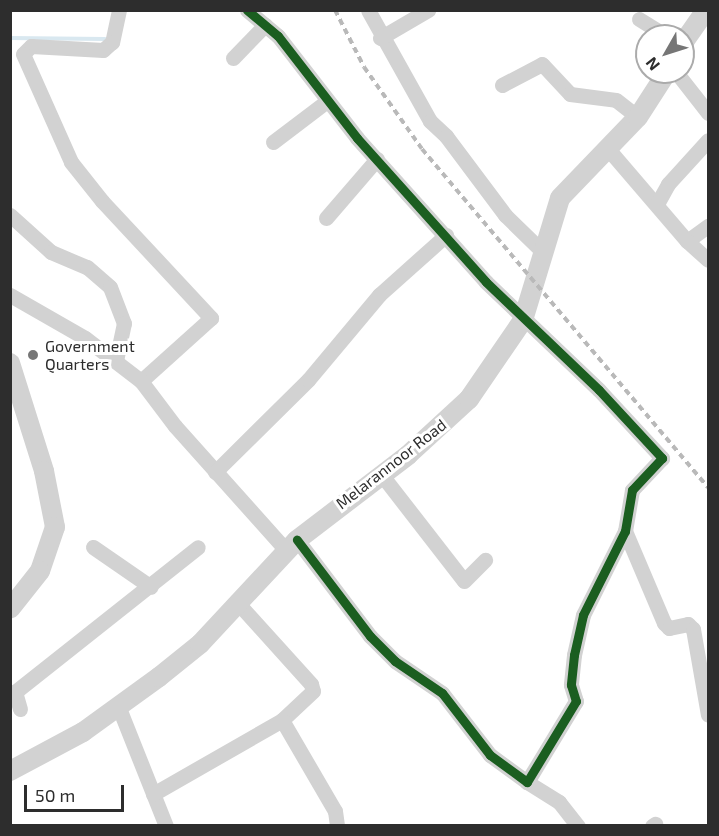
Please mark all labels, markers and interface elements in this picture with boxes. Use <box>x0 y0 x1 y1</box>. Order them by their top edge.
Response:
north arrow <box>635 24 695 84</box>
text: N <box>641 54 663 75</box>
place label: Government Quarters <box>45 336 135 374</box>
marker: Government Quarters <box>26 348 40 362</box>
street label: Melarannoor Road <box>332 415 450 513</box>
scale bar <box>27 773 128 811</box>
text: 50 m <box>35 784 75 806</box>

